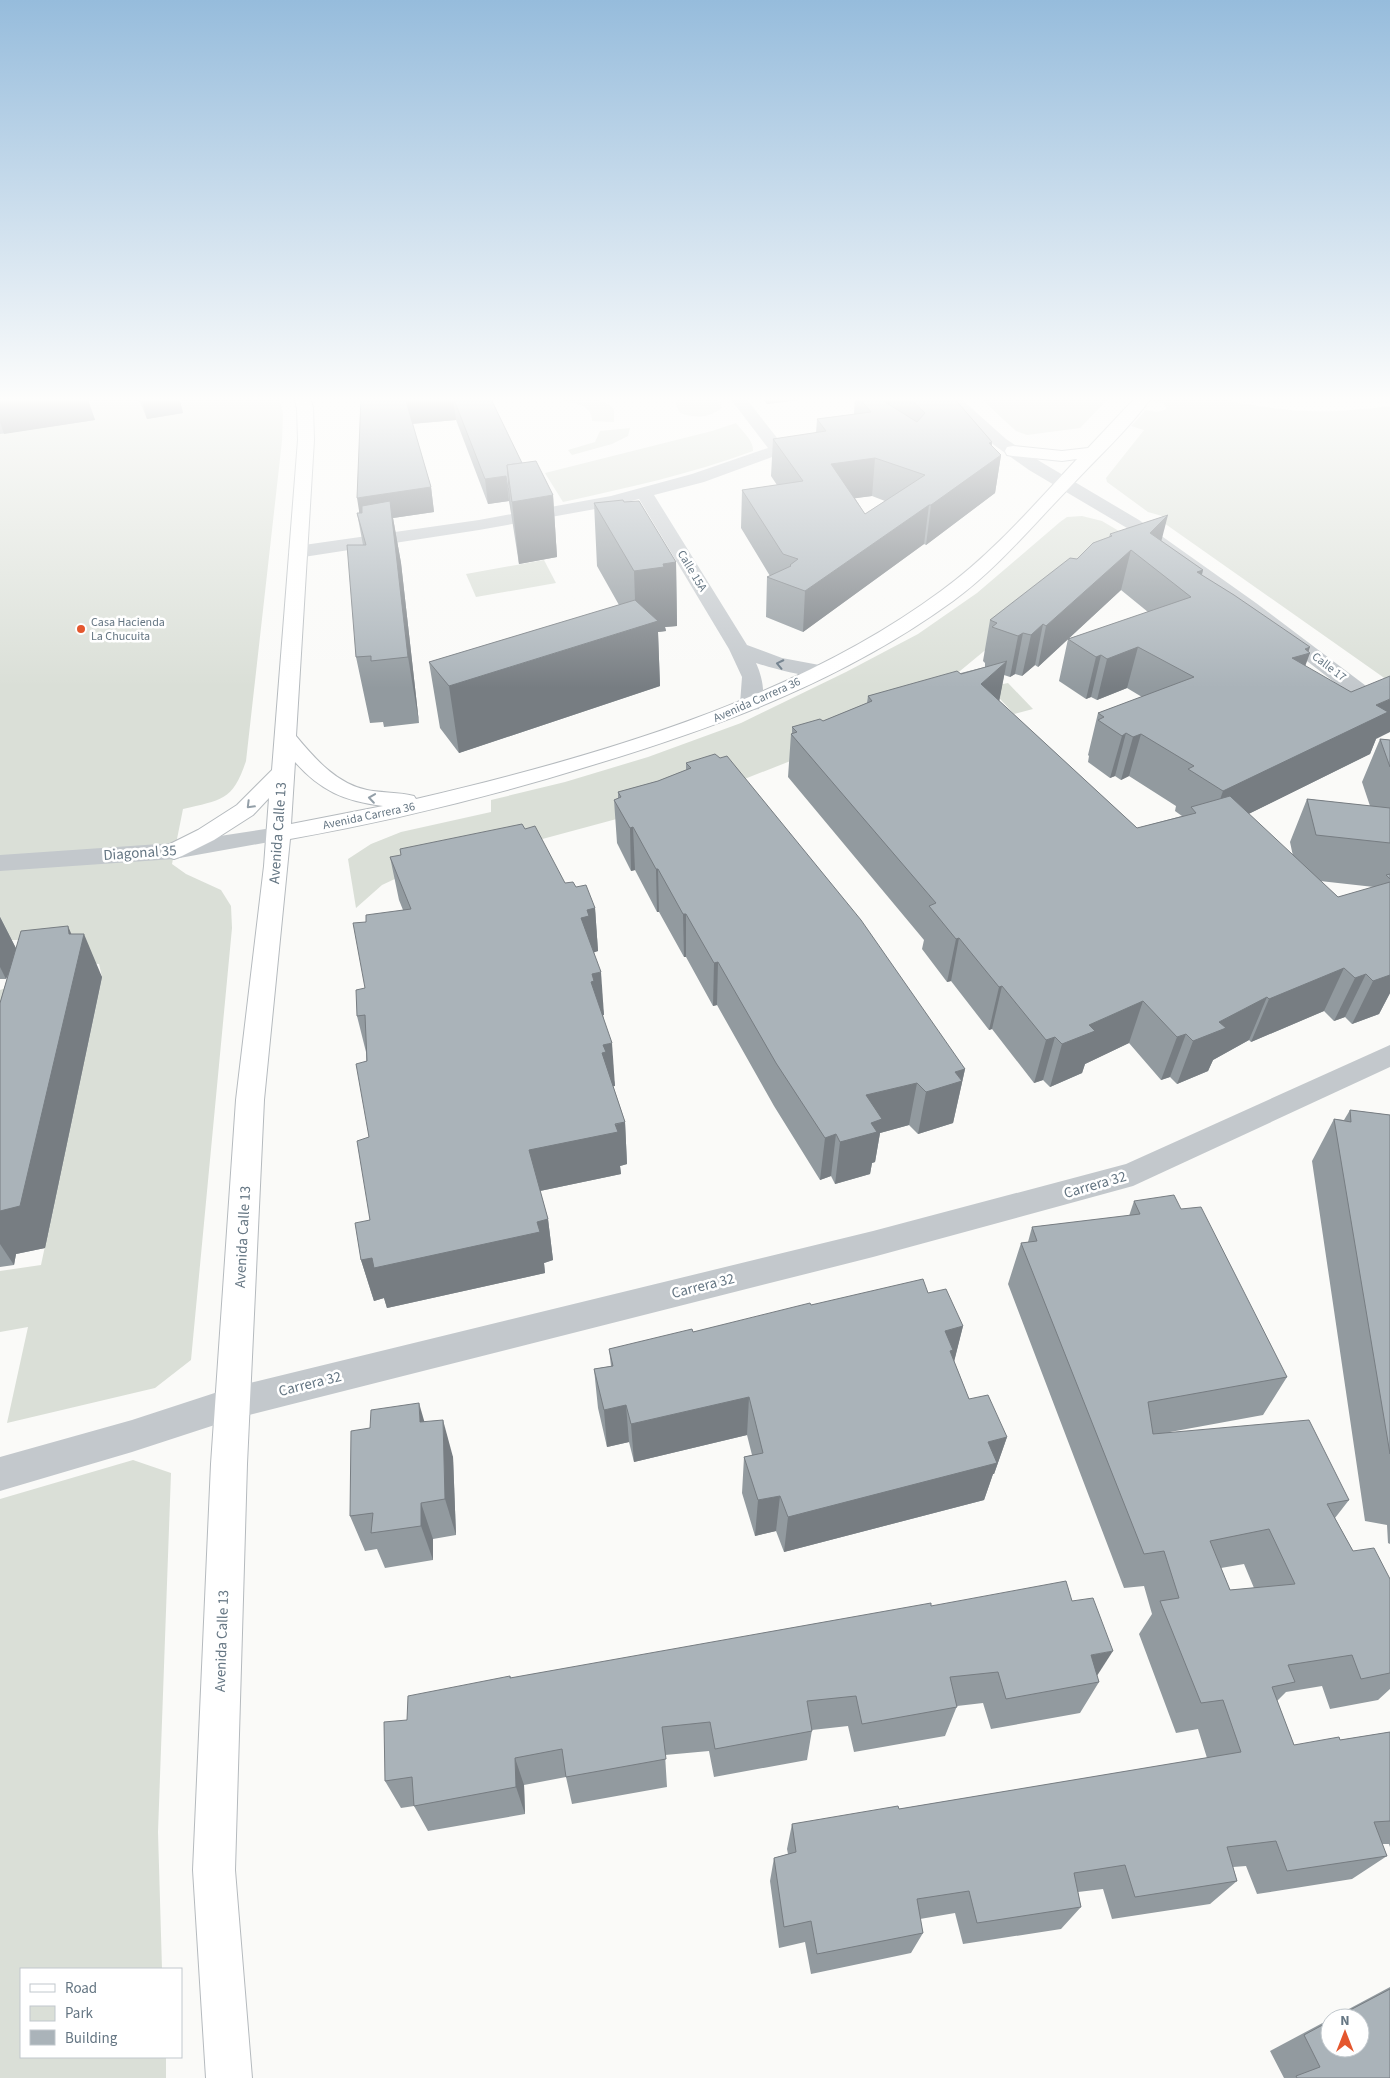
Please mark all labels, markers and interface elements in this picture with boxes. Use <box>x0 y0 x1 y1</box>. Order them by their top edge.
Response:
street label: Calle 15A <box>673 547 711 595</box>
place label: Casa Hacienda La Chucuita <box>91 614 165 645</box>
marker: Casa Hacienda La Chucuita <box>75 623 87 635</box>
street label: Calle 17 <box>1308 648 1350 686</box>
one-way arrow <box>776 659 784 670</box>
street label: Avenida Carrera 36 <box>711 673 803 727</box>
street label: Avenida Calle 13 <box>264 781 292 885</box>
one-way arrow <box>367 793 375 804</box>
street label: Avenida Carrera 36 <box>321 798 417 834</box>
one-way arrow <box>246 799 255 808</box>
street label: Diagonal 35 <box>103 840 177 866</box>
street label: Carrera 32 <box>1061 1166 1129 1204</box>
street label: Avenida Calle 13 <box>230 1185 256 1289</box>
street label: Carrera 32 <box>669 1268 737 1304</box>
street label: Carrera 32 <box>276 1366 344 1402</box>
street label: Avenida Calle 13 <box>210 1589 234 1693</box>
legend <box>20 1968 182 2058</box>
text: Road <box>65 1978 97 1999</box>
text: Park <box>65 2003 94 2024</box>
north arrow <box>1320 2008 1370 2058</box>
text: N <box>1340 2011 1350 2031</box>
text: Building <box>65 2028 118 2049</box>

